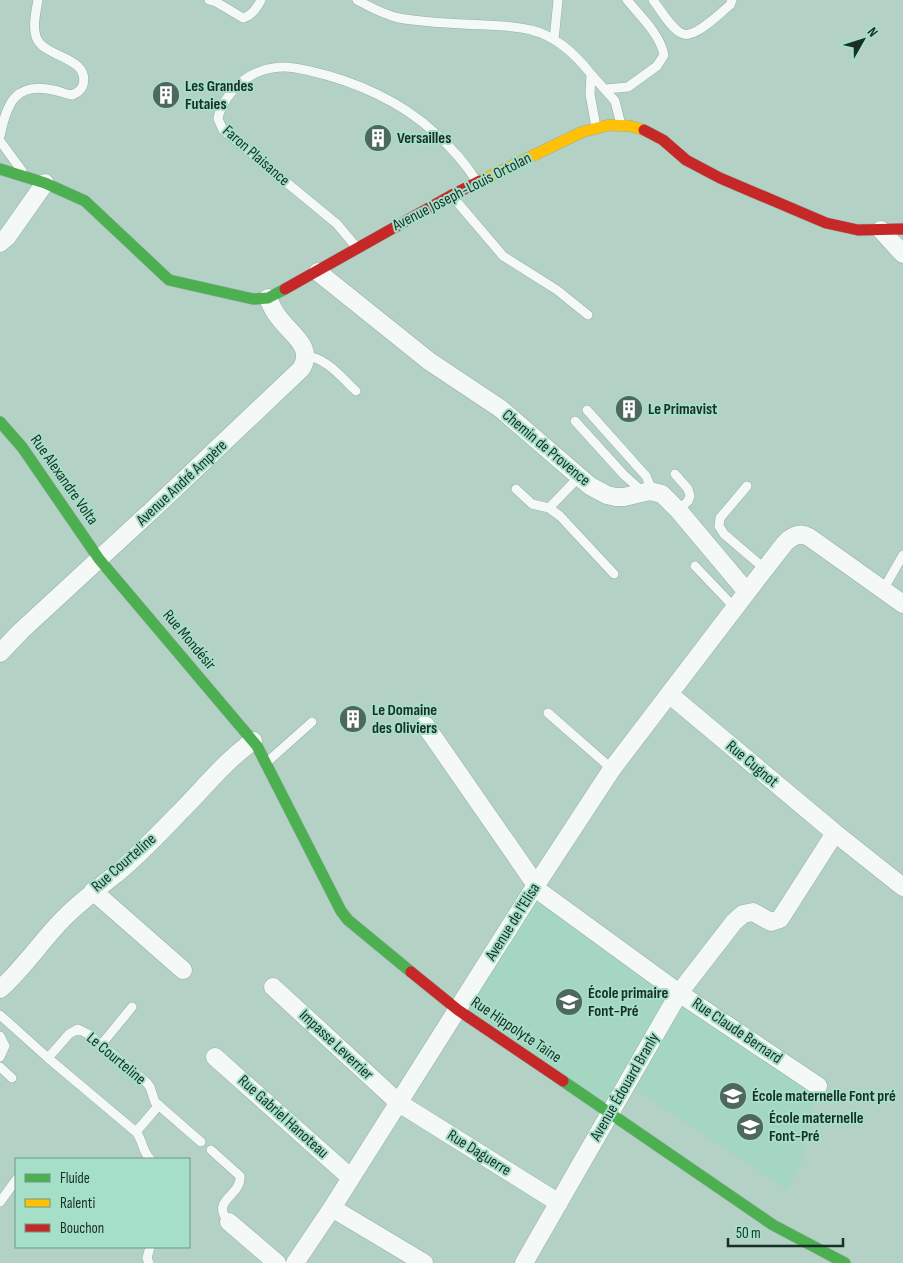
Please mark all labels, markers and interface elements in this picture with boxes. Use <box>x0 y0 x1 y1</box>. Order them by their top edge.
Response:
north arrow <box>838 15 888 65</box>
text: N <box>864 24 882 40</box>
place label: Les Grandes Futaies <box>185 77 253 114</box>
building icon: Les Grandes Futaies <box>151 80 181 110</box>
street label: Faron Plaisance <box>219 122 293 190</box>
building icon: Versailles <box>363 123 393 153</box>
place label: Versailles <box>397 129 451 148</box>
street label: Avenue Joseph-Louis Ortolan <box>388 149 535 236</box>
building icon: Le Primavist <box>614 394 644 424</box>
place label: Le Primavist <box>648 400 717 419</box>
street label: Chemin de Provence <box>498 406 594 490</box>
street label: Rue Alexandre Volta <box>26 431 102 529</box>
street label: Avenue André Ampère <box>132 436 231 530</box>
street label: Rue Mondésir <box>158 606 220 674</box>
place label: Le Domaine des Oliviers <box>372 701 437 738</box>
building icon: Le Domaine des Oliviers <box>338 704 368 734</box>
street label: Rue Cugnot <box>722 737 782 791</box>
street label: Rue Courteline <box>88 830 160 896</box>
street label: Avenue de l'Elisa <box>481 880 544 965</box>
place label: École primaire Font-Pré <box>588 984 668 1021</box>
school or university icon: École primaire Font-Pré <box>554 987 584 1017</box>
street label: Rue Hippolyte Taine <box>467 993 565 1067</box>
street label: Rue Claude Bernard <box>688 994 786 1068</box>
street label: Impasse Leverrier <box>295 1006 377 1084</box>
street label: Le Courteline <box>83 1029 149 1089</box>
street label: Avenue Édouard Branly <box>586 1030 664 1145</box>
street label: Rue Gabriel Hanoteau <box>234 1071 332 1163</box>
school or university icon: École maternelle Font pré <box>718 1081 748 1111</box>
place label: École maternelle Font pré <box>752 1087 896 1106</box>
place label: École maternelle Font-Pré <box>769 1109 864 1146</box>
school or university icon: École maternelle Font-Pré <box>735 1112 765 1142</box>
street label: Rue Daguerre <box>444 1126 514 1180</box>
legend <box>15 1158 190 1248</box>
text: Fluide <box>60 1169 90 1188</box>
text: Ralenti <box>60 1194 95 1213</box>
scale bar <box>728 1216 843 1248</box>
text: Bouchon <box>60 1219 104 1238</box>
text: 50 m <box>736 1224 761 1243</box>

